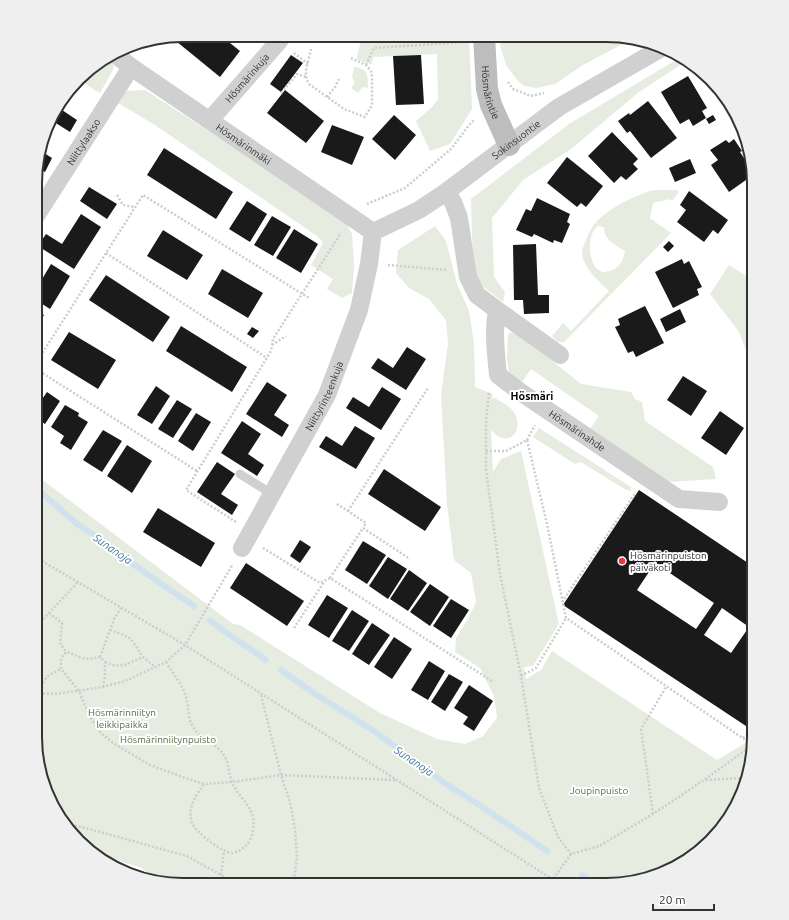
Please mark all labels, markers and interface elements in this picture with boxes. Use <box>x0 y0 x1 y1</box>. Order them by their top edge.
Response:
street label: Hösmärinkuja <box>223 51 272 105</box>
street label: Hösmärintie <box>480 65 502 121</box>
street label: Niittylaakso <box>65 117 103 167</box>
street label: Sokinsuontie <box>490 118 543 162</box>
street label: Hösmärinmäki <box>214 122 273 167</box>
street label: Niittyrinteenkuja <box>303 360 345 433</box>
district label: Hösmäri <box>511 390 553 402</box>
street label: Hösmärinahde <box>547 408 607 454</box>
water label: Sunanoja <box>91 531 135 567</box>
place label: Hösmärinpuiston päiväkoti <box>630 550 707 573</box>
marker: Hösmärinpuiston päiväkoti <box>617 556 627 566</box>
park label: Hösmärinniityn leikkipaikka <box>88 707 156 730</box>
park label: Hösmärinniitynpuisto <box>120 734 216 745</box>
water label: Sunanoja <box>391 743 436 778</box>
park label: Joupinpuisto <box>570 785 628 796</box>
scale bar <box>653 886 714 912</box>
text: 20 m <box>659 893 686 906</box>

